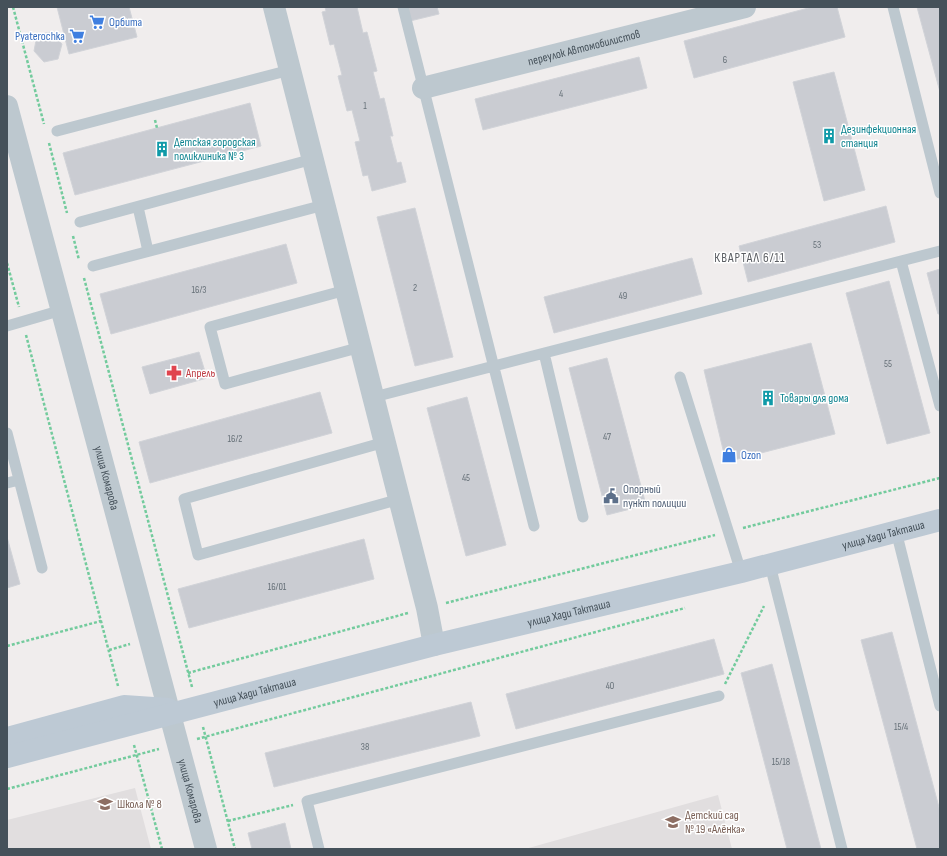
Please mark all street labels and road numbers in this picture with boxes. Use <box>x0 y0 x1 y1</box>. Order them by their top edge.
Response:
street label: переулок Автомобилистов <box>526 27 642 69</box>
street label: улица Комарова <box>90 444 122 512</box>
street label: улица Хади Такташа <box>840 517 927 553</box>
street label: улица Хади Такташа <box>526 596 612 631</box>
street label: улица Хади Такташа <box>212 674 298 711</box>
street label: улица Комарова <box>174 757 206 825</box>

